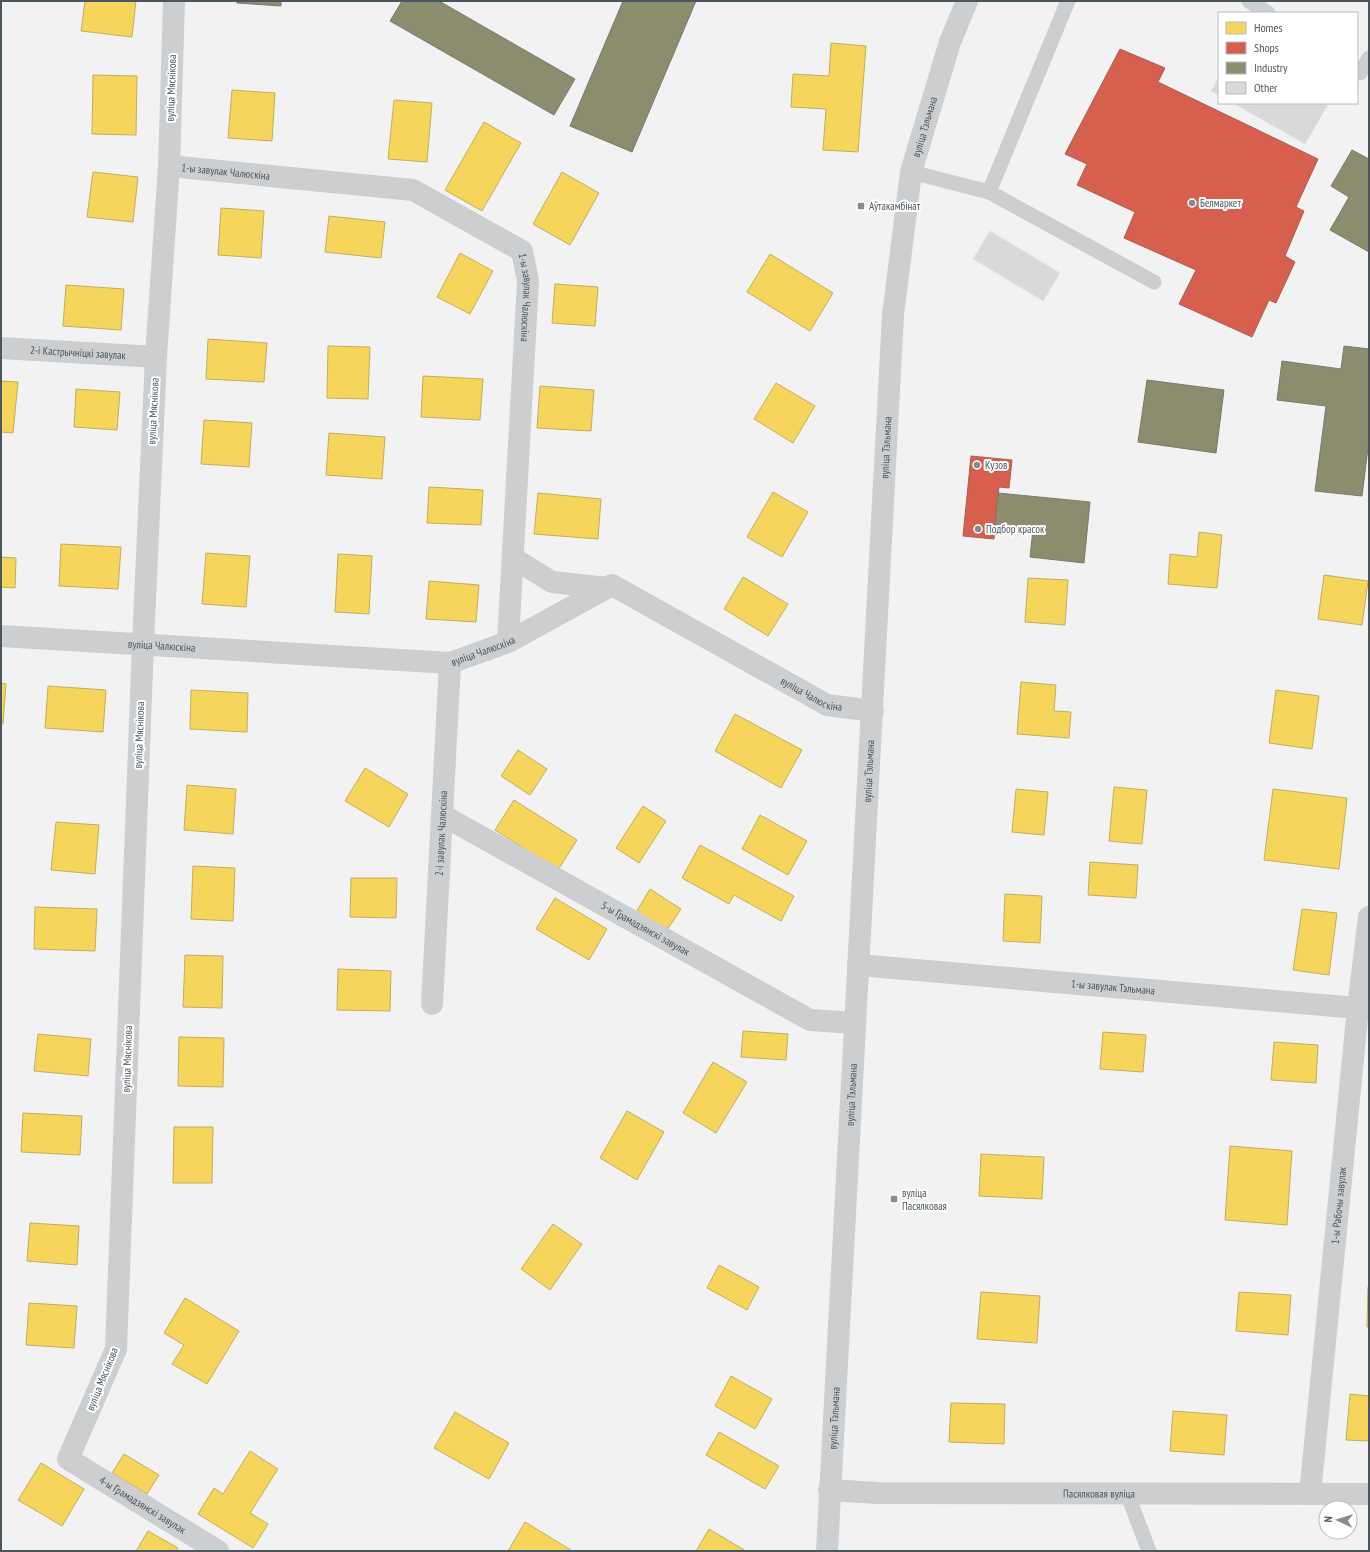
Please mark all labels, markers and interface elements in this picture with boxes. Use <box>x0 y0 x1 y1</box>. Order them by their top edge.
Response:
legend <box>1218 12 1358 104</box>
text: Homes <box>1254 20 1282 35</box>
text: Shops <box>1254 40 1279 55</box>
street label: вуліца Мяснікова <box>163 54 179 122</box>
text: Industry <box>1254 60 1288 75</box>
text: Other <box>1254 80 1278 95</box>
street label: вуліца Тэльмана <box>909 95 940 159</box>
street label: 1-ы завулак Чалюскіна <box>181 160 271 183</box>
place label: Белмаркет <box>1200 196 1241 210</box>
marker: Белмаркет <box>1187 198 1197 208</box>
place label: Аўтакамбінат <box>869 199 921 213</box>
marker: Аўтакамбінат <box>856 201 866 211</box>
street label: 1-ы завулак Чалюскіна <box>516 252 535 342</box>
street label: 2-і Кастрычніцкі завулак <box>30 343 127 362</box>
street label: вуліца Мяснікова <box>144 377 162 445</box>
street label: вуліца Тэльмана <box>877 416 895 479</box>
place label: Кузов <box>985 458 1008 472</box>
marker: Кузов <box>972 460 982 470</box>
place label: Подбор красок <box>986 522 1045 536</box>
marker: Подбор красок <box>973 524 983 534</box>
street label: вуліца Чалюскіна <box>449 632 518 669</box>
street label: вуліца Чалюскіна <box>128 637 196 655</box>
street label: вуліца Чалюскіна <box>778 674 843 714</box>
street label: вуліца Мяснікова <box>131 701 147 769</box>
street label: вуліца Тэльмана <box>860 739 877 803</box>
street label: 2-і завулак Чалюскіна <box>432 790 450 876</box>
street label: 5-ы Грамадзянскі завулак <box>599 898 693 959</box>
street label: 1-ы завулак Тэльмана <box>1070 976 1156 998</box>
street label: вуліца Мяснікова <box>119 1025 135 1093</box>
street label: вуліца Тэльмана <box>843 1063 860 1126</box>
street label: 1-ы Рабочы завулак <box>1328 1165 1349 1245</box>
place label: вуліца Пасялковая <box>902 1186 947 1213</box>
marker: вуліца Пасялковая <box>889 1194 899 1204</box>
street label: вуліца Мяснікова <box>83 1345 121 1413</box>
street label: вуліца Тэльмана <box>825 1387 843 1450</box>
street label: 4-ы Грамадзянскі завулак <box>97 1473 189 1537</box>
street label: Пасялковая вуліца <box>1063 1486 1135 1501</box>
north arrow <box>1318 1500 1358 1540</box>
text: N <box>1321 1516 1335 1523</box>

